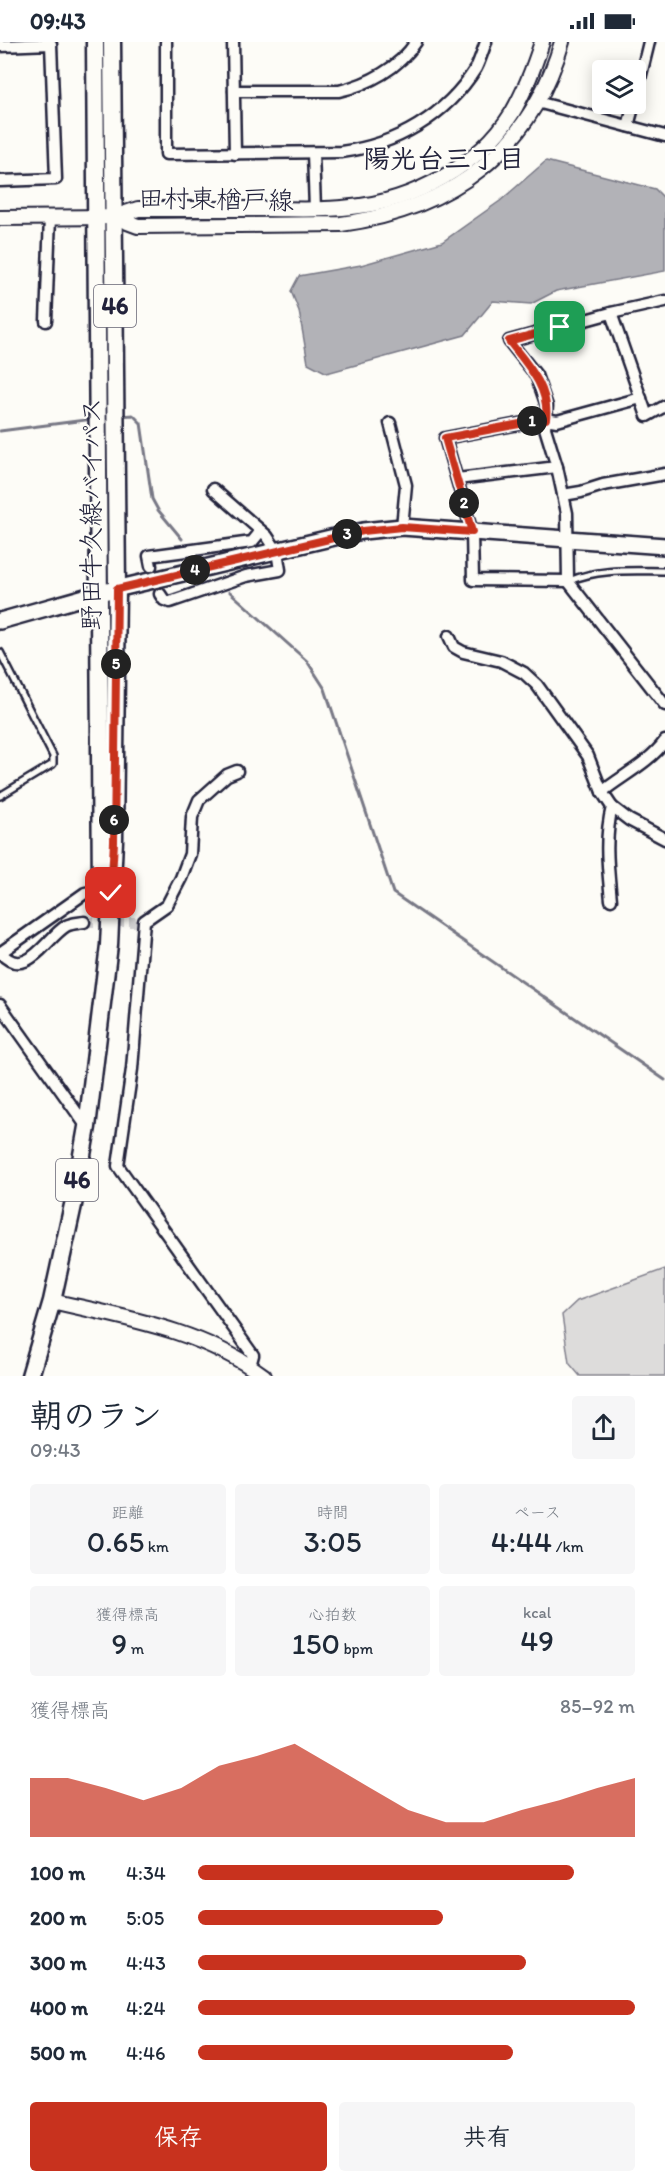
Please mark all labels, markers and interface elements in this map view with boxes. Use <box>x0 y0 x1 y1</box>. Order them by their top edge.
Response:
text: 09:43 <box>30 8 86 35</box>
map controls <box>592 60 646 114</box>
button: layers <box>592 60 646 114</box>
district label: 陽光台三丁目 <box>363 142 525 175</box>
street label: 田村東楢戸線 <box>138 182 294 216</box>
road number: 46 <box>94 285 136 327</box>
pin <box>534 301 585 352</box>
icon: arrive <box>543 310 576 343</box>
street label: 野田牛久線バイパス <box>75 397 107 631</box>
pin: 1 <box>517 406 547 436</box>
text: 1 <box>528 411 536 430</box>
pin: 2 <box>449 488 479 518</box>
text: 2 <box>460 493 468 512</box>
pin: 3 <box>332 519 362 549</box>
text: 3 <box>343 524 351 543</box>
pin: 4 <box>180 555 210 585</box>
text: 4 <box>190 560 200 579</box>
pin: 5 <box>101 649 131 679</box>
text: 5 <box>112 654 120 673</box>
pin: 6 <box>99 805 129 835</box>
text: 6 <box>110 810 118 829</box>
pin <box>85 867 136 918</box>
icon: check <box>94 876 127 909</box>
road number: 46 <box>56 1159 98 1201</box>
text: 朝のラン <box>30 1396 162 1435</box>
button: share <box>572 1396 635 1459</box>
text: 09:43 <box>30 1438 81 1462</box>
text: 距離 <box>112 1503 144 1522</box>
text: 時間 <box>316 1503 349 1522</box>
text: ペース <box>514 1503 561 1522</box>
text: 0.65 <box>87 1523 144 1560</box>
text: 3:05 <box>304 1523 361 1560</box>
text: 4:44 <box>491 1523 552 1560</box>
text: km <box>144 1537 169 1556</box>
text: /km <box>552 1537 584 1556</box>
text: kcal <box>523 1603 551 1622</box>
text: 獲得標高 <box>96 1605 160 1624</box>
text: 心拍数 <box>308 1605 357 1624</box>
text: 49 <box>520 1622 554 1659</box>
text: 9 <box>111 1625 127 1662</box>
text: 150 <box>292 1625 340 1662</box>
text: m <box>127 1639 144 1658</box>
text: bpm <box>340 1639 373 1658</box>
text: 85–92 m <box>560 1694 635 1718</box>
text: 獲得標高 <box>30 1698 110 1722</box>
text: 100 m <box>30 1861 85 1885</box>
text: 4:34 <box>126 1861 166 1885</box>
text: 200 m <box>30 1906 86 1930</box>
text: 5:05 <box>126 1906 164 1930</box>
text: 300 m <box>30 1951 87 1975</box>
text: 4:43 <box>126 1951 166 1975</box>
text: 400 m <box>30 1996 88 2020</box>
text: 4:24 <box>126 1996 165 2020</box>
text: 500 m <box>30 2041 86 2065</box>
text: 4:46 <box>126 2041 166 2065</box>
button: 保存 <box>30 2102 327 2171</box>
button: 共有 <box>339 2102 635 2171</box>

